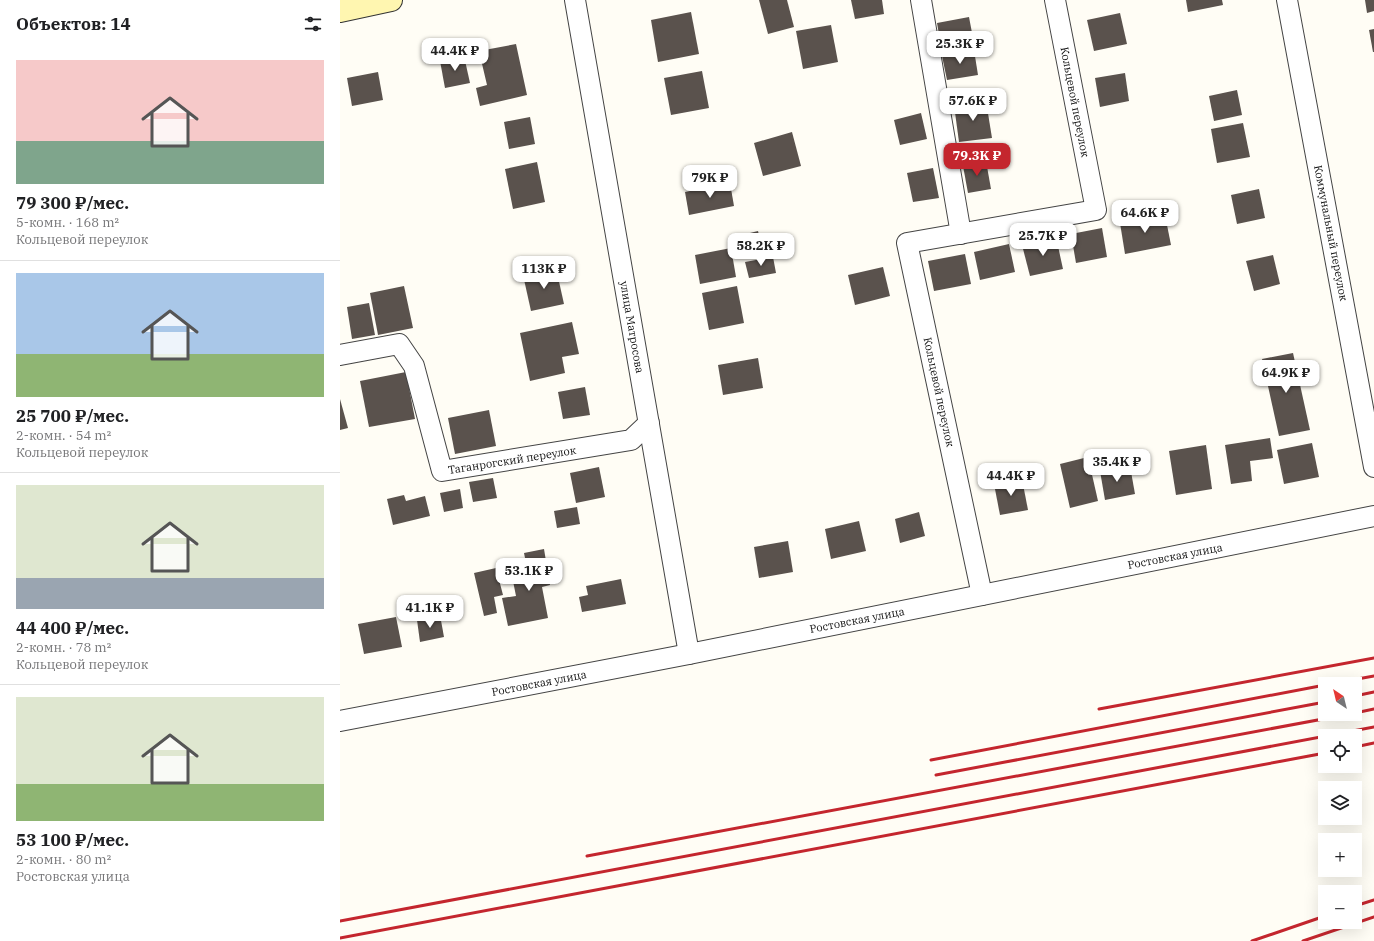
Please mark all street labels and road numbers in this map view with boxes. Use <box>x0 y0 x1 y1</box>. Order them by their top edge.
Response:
street label: Кольцевой переулок <box>1057 46 1093 159</box>
street label: Коммунальный переулок <box>1311 164 1351 303</box>
street label: улица Матросова <box>617 280 647 374</box>
street label: Кольцевой переулок <box>921 336 958 449</box>
street label: Таганрогский переулок <box>447 443 578 477</box>
street label: Ростовская улица <box>1126 540 1224 572</box>
street label: Ростовская улица <box>808 604 906 636</box>
street label: Ростовская улица <box>490 667 588 699</box>

